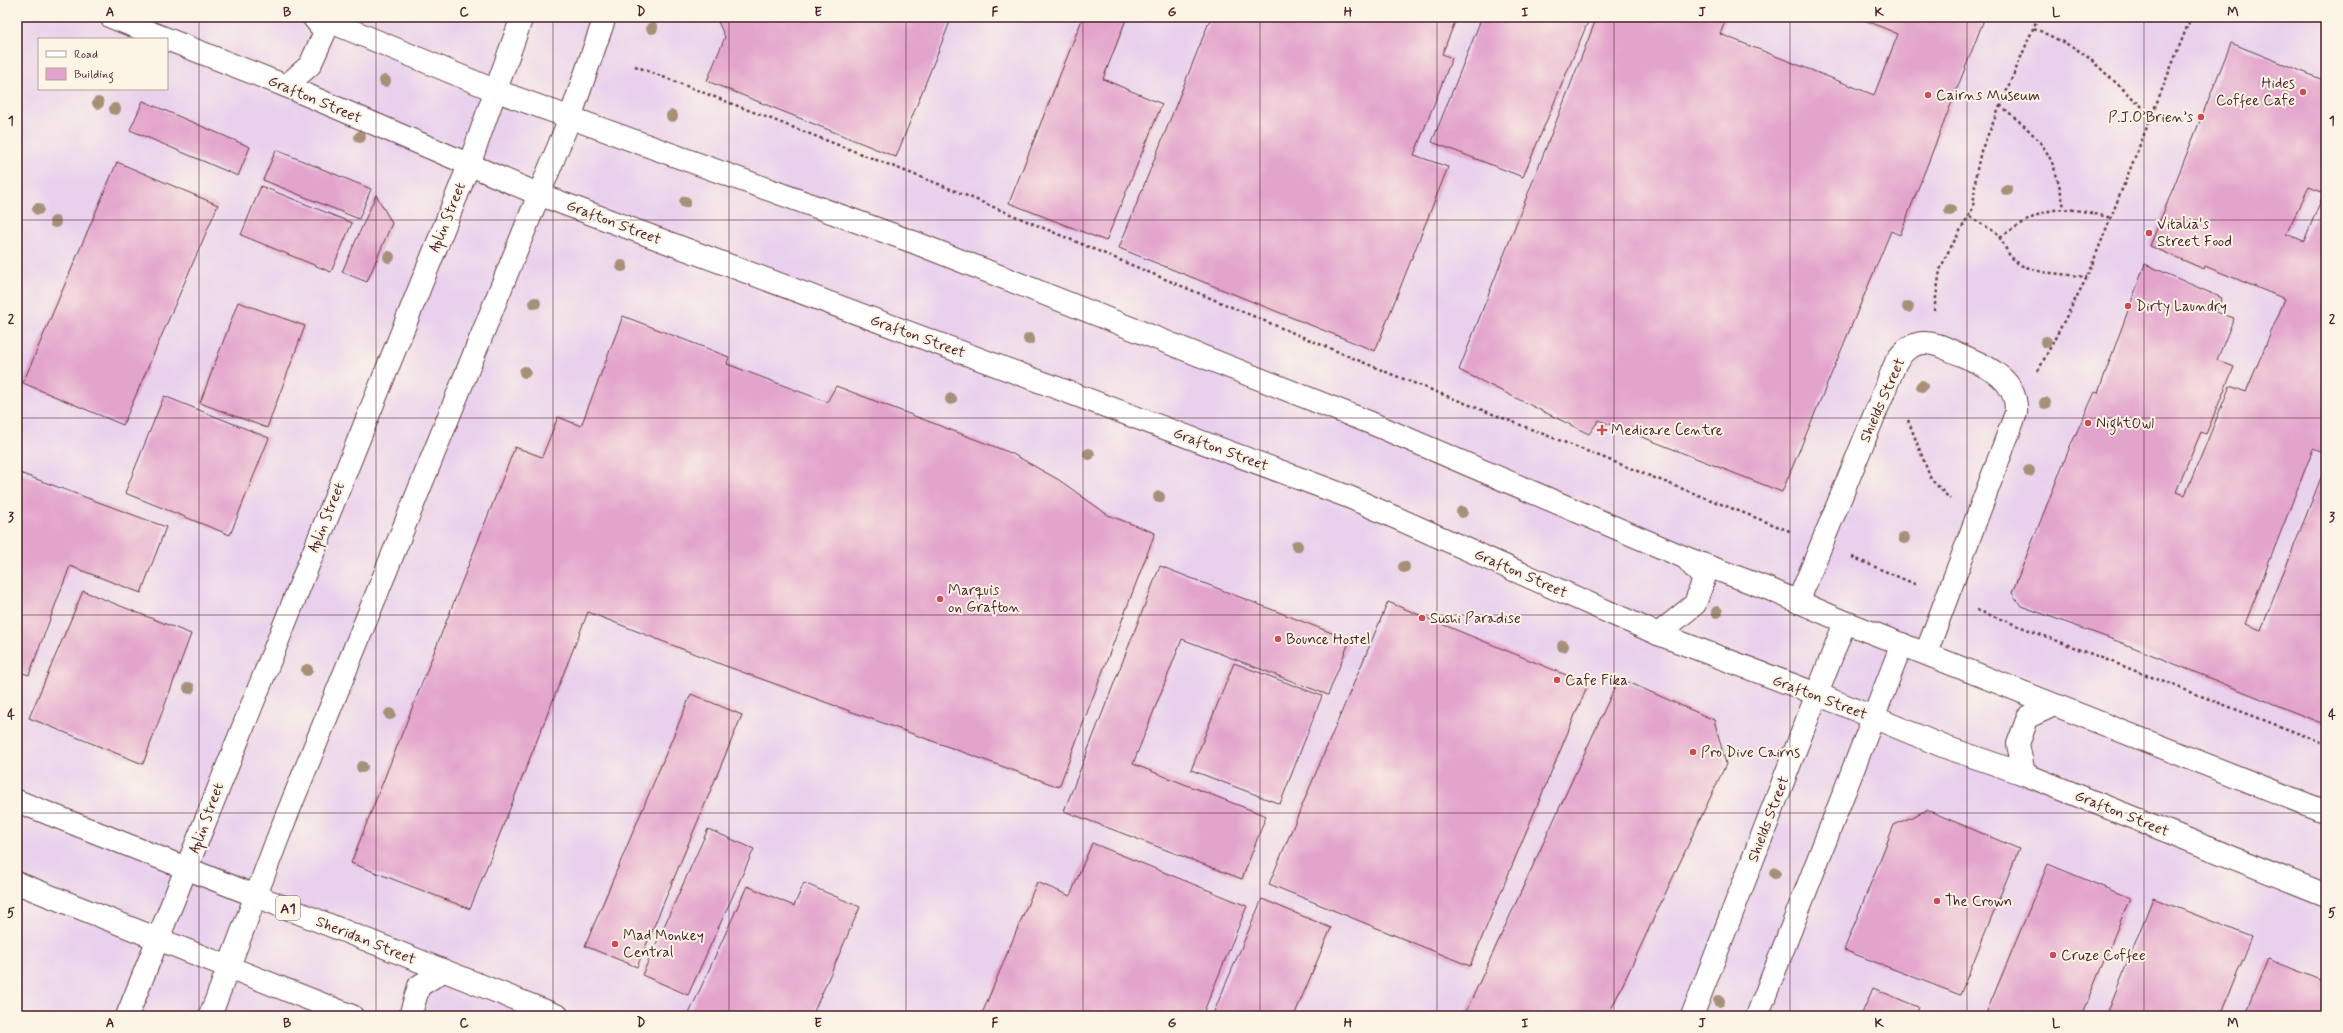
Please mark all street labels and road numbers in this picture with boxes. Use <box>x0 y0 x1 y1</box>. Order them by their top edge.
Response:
street label: Grafton Street <box>265 71 365 129</box>
street label: Aplin Street <box>425 179 472 256</box>
street label: Grafton Street <box>563 196 664 250</box>
street label: Grafton Street <box>867 310 968 363</box>
street label: Shields Street <box>1855 355 1910 446</box>
street label: Grafton Street <box>1170 423 1271 476</box>
street label: Aplin Street <box>304 479 351 556</box>
street label: Grafton Street <box>1471 544 1570 603</box>
street label: Grafton Street <box>1769 671 1870 725</box>
street label: Shields Street <box>1743 773 1795 865</box>
street label: Aplin Street <box>185 780 230 857</box>
street label: Grafton Street <box>2072 786 2172 842</box>
road number: A1 <box>276 896 300 920</box>
street label: Sheridan Street <box>313 912 419 970</box>

